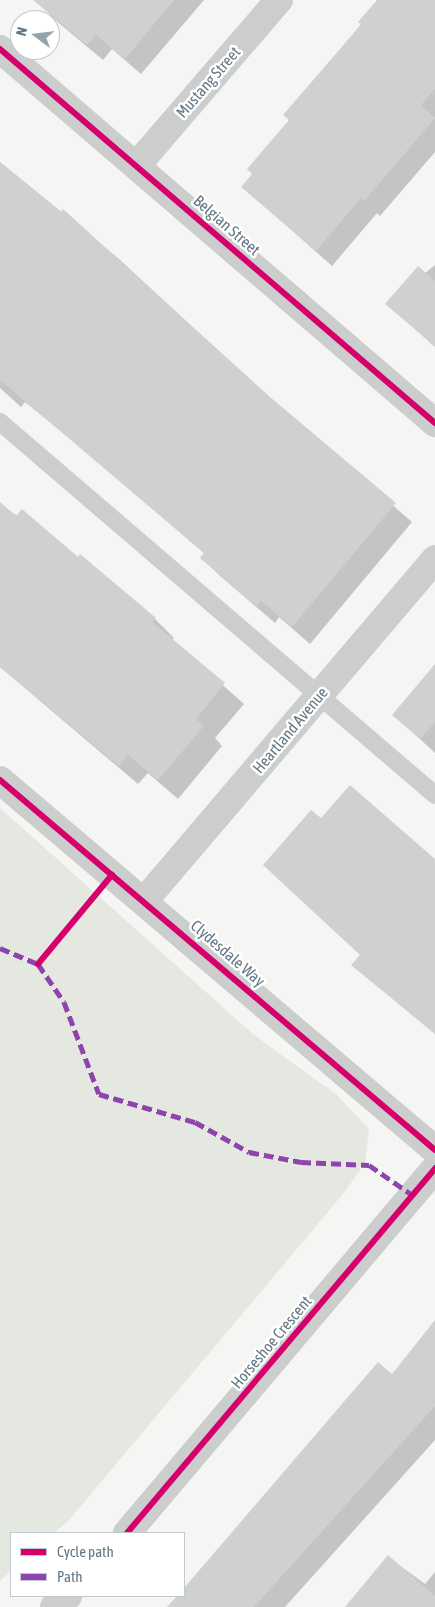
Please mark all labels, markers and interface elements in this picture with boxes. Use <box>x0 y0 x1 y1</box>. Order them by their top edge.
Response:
north arrow <box>10 10 60 60</box>
text: N <box>13 25 30 37</box>
street label: Mustang Street <box>172 42 244 122</box>
street label: Belgian Street <box>190 191 264 259</box>
street label: Heartland Avenue <box>248 683 332 777</box>
street label: Clydesdale Way <box>187 916 269 990</box>
street label: Horseshoe Crescent <box>227 1292 315 1392</box>
legend <box>10 1532 185 1597</box>
text: Cycle path <box>57 1543 114 1560</box>
text: Path <box>57 1568 83 1585</box>

